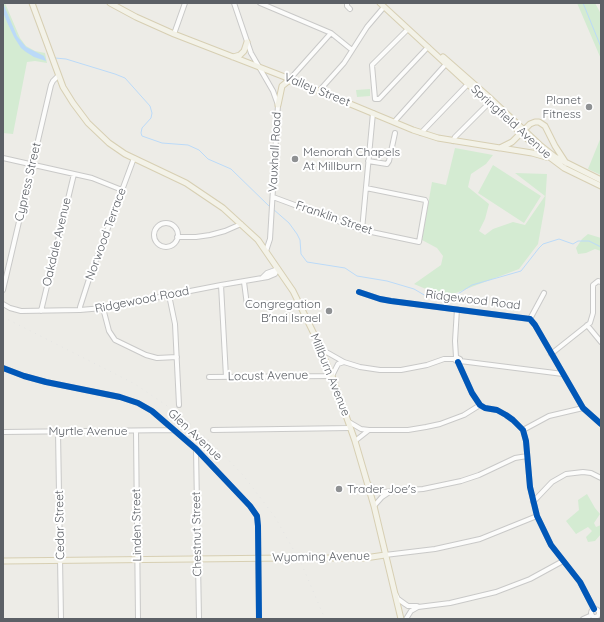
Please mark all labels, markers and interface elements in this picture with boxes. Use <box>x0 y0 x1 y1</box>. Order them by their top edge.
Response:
street label: Valley Street <box>282 70 352 110</box>
street label: Springfield Avenue <box>468 82 554 162</box>
place label: Planet Fitness <box>543 93 581 121</box>
marker: Planet Fitness <box>584 102 594 112</box>
street label: Vauxhall Road <box>266 112 284 192</box>
street label: Cypress Street <box>12 141 44 223</box>
place label: Menorah Chapels At Millburn <box>303 145 400 173</box>
marker: Menorah Chapels At Millburn <box>290 154 300 164</box>
street label: Norwood Terrace <box>83 186 129 282</box>
street label: Oakdale Avenue <box>40 196 74 288</box>
street label: Franklin Street <box>294 198 374 238</box>
street label: Ridgewood Road <box>94 284 190 316</box>
street label: Ridgewood Road <box>425 287 521 313</box>
place label: Congregation B'nai Israel <box>245 297 321 325</box>
marker: Congregation B'nai Israel <box>324 306 334 316</box>
street label: Millburn Avenue <box>307 332 353 418</box>
street label: Locust Avenue <box>228 368 308 384</box>
street label: Glen Avenue <box>165 406 225 464</box>
street label: Myrtle Avenue <box>48 424 128 438</box>
place label: Trader Joe's <box>347 482 416 496</box>
marker: Trader Joe's <box>334 484 344 494</box>
street label: Linden Street <box>129 488 145 562</box>
street label: Cedar Street <box>52 490 68 560</box>
street label: Chestnut Street <box>189 491 205 577</box>
street label: Wyoming Avenue <box>272 549 370 565</box>

